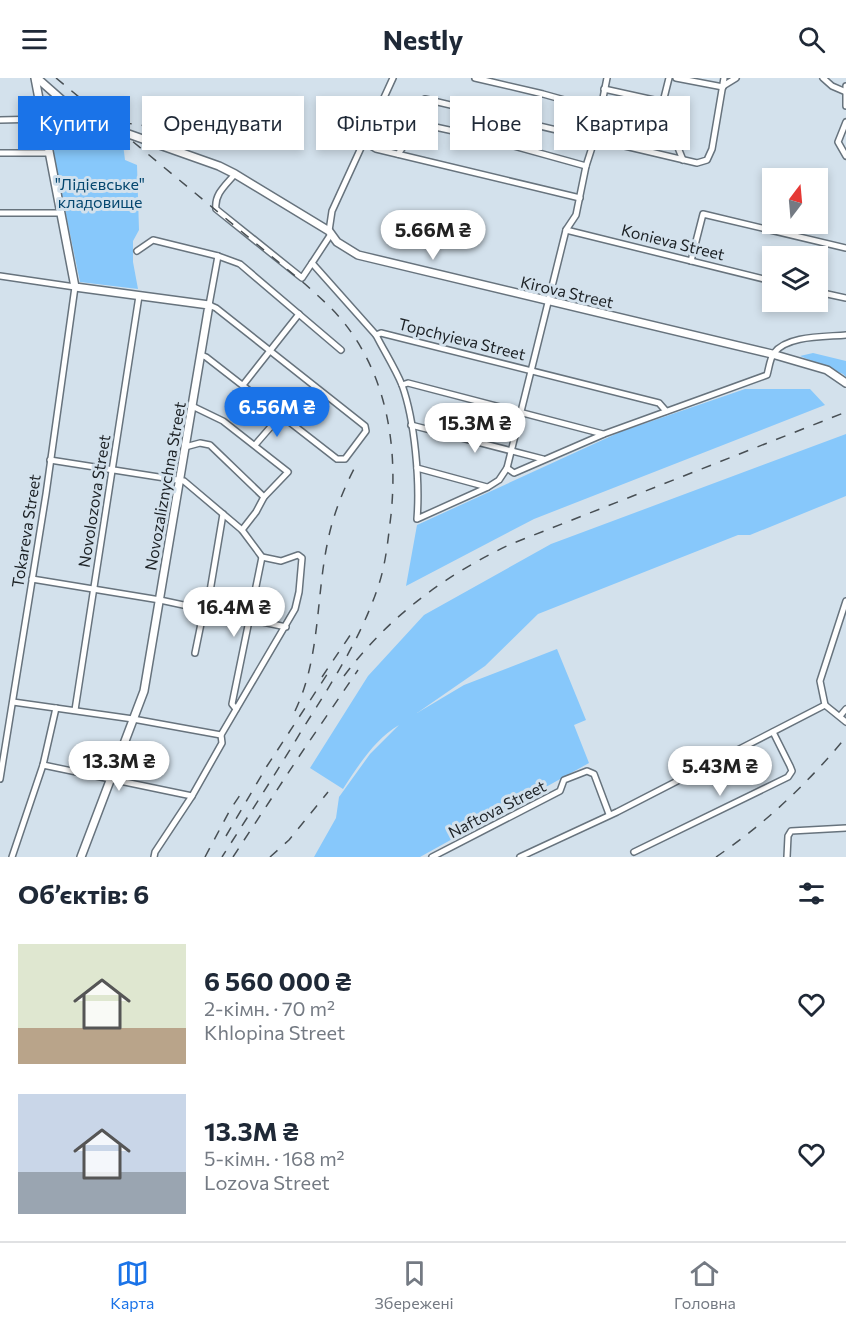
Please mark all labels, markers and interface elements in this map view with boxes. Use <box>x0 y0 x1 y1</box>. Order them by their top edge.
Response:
icon: menu <box>18 23 51 56</box>
text: Nestly <box>383 23 463 56</box>
icon: search <box>795 23 828 56</box>
chip: Купити <box>18 96 130 150</box>
chip: Орендувати <box>142 96 304 150</box>
chip: Фільтри <box>316 96 438 150</box>
chip: Нове <box>450 96 542 150</box>
chip: Квартира <box>554 96 690 150</box>
north arrow <box>762 168 828 234</box>
map controls <box>762 168 828 312</box>
park label: "Лідієвське" кладовище <box>55 174 145 211</box>
pin: 5.66M ₴ <box>378 210 488 261</box>
text: 5.66M ₴ <box>395 217 471 241</box>
street label: Konieva Street <box>619 219 727 264</box>
button: layers <box>762 246 828 312</box>
street label: Kirova Street <box>519 272 616 312</box>
street label: Topchyieva Street <box>397 314 528 364</box>
pin: 6.56M ₴ <box>222 387 332 438</box>
text: 6.56M ₴ <box>239 394 316 418</box>
street label: Novozaliznychna Street <box>140 400 189 572</box>
pin: 15.3M ₴ <box>420 403 530 454</box>
text: 15.3M ₴ <box>438 410 512 434</box>
street label: Novolozova Street <box>74 433 113 569</box>
street label: Tokareva Street <box>7 472 44 589</box>
pin: 16.4M ₴ <box>179 587 289 638</box>
text: 16.4M ₴ <box>197 594 271 618</box>
pin: 13.3M ₴ <box>64 741 174 792</box>
pin: 5.43M ₴ <box>665 746 775 797</box>
text: 13.3M ₴ <box>82 748 156 772</box>
text: 5.43M ₴ <box>682 753 758 777</box>
street label: Naftova Street <box>445 776 549 841</box>
icon: filters <box>795 877 828 910</box>
text: Об’єктів: 6 <box>18 878 149 909</box>
text: 6 560 000 ₴ <box>204 965 352 996</box>
icon: home <box>66 968 138 1040</box>
icon: heart <box>795 988 828 1021</box>
text: 2-кімн. · 70 m² <box>204 996 335 1020</box>
text: Khlopina Street <box>204 1020 345 1044</box>
text: 13.3M ₴ <box>204 1115 299 1146</box>
icon: home <box>66 1118 138 1190</box>
icon: heart <box>795 1138 828 1171</box>
text: 5-кімн. · 168 m² <box>204 1146 345 1170</box>
text: Lozova Street <box>204 1170 330 1194</box>
tab: Карта <box>110 1257 154 1312</box>
tab: Збережені <box>375 1257 454 1312</box>
tab: Головна <box>674 1257 736 1312</box>

